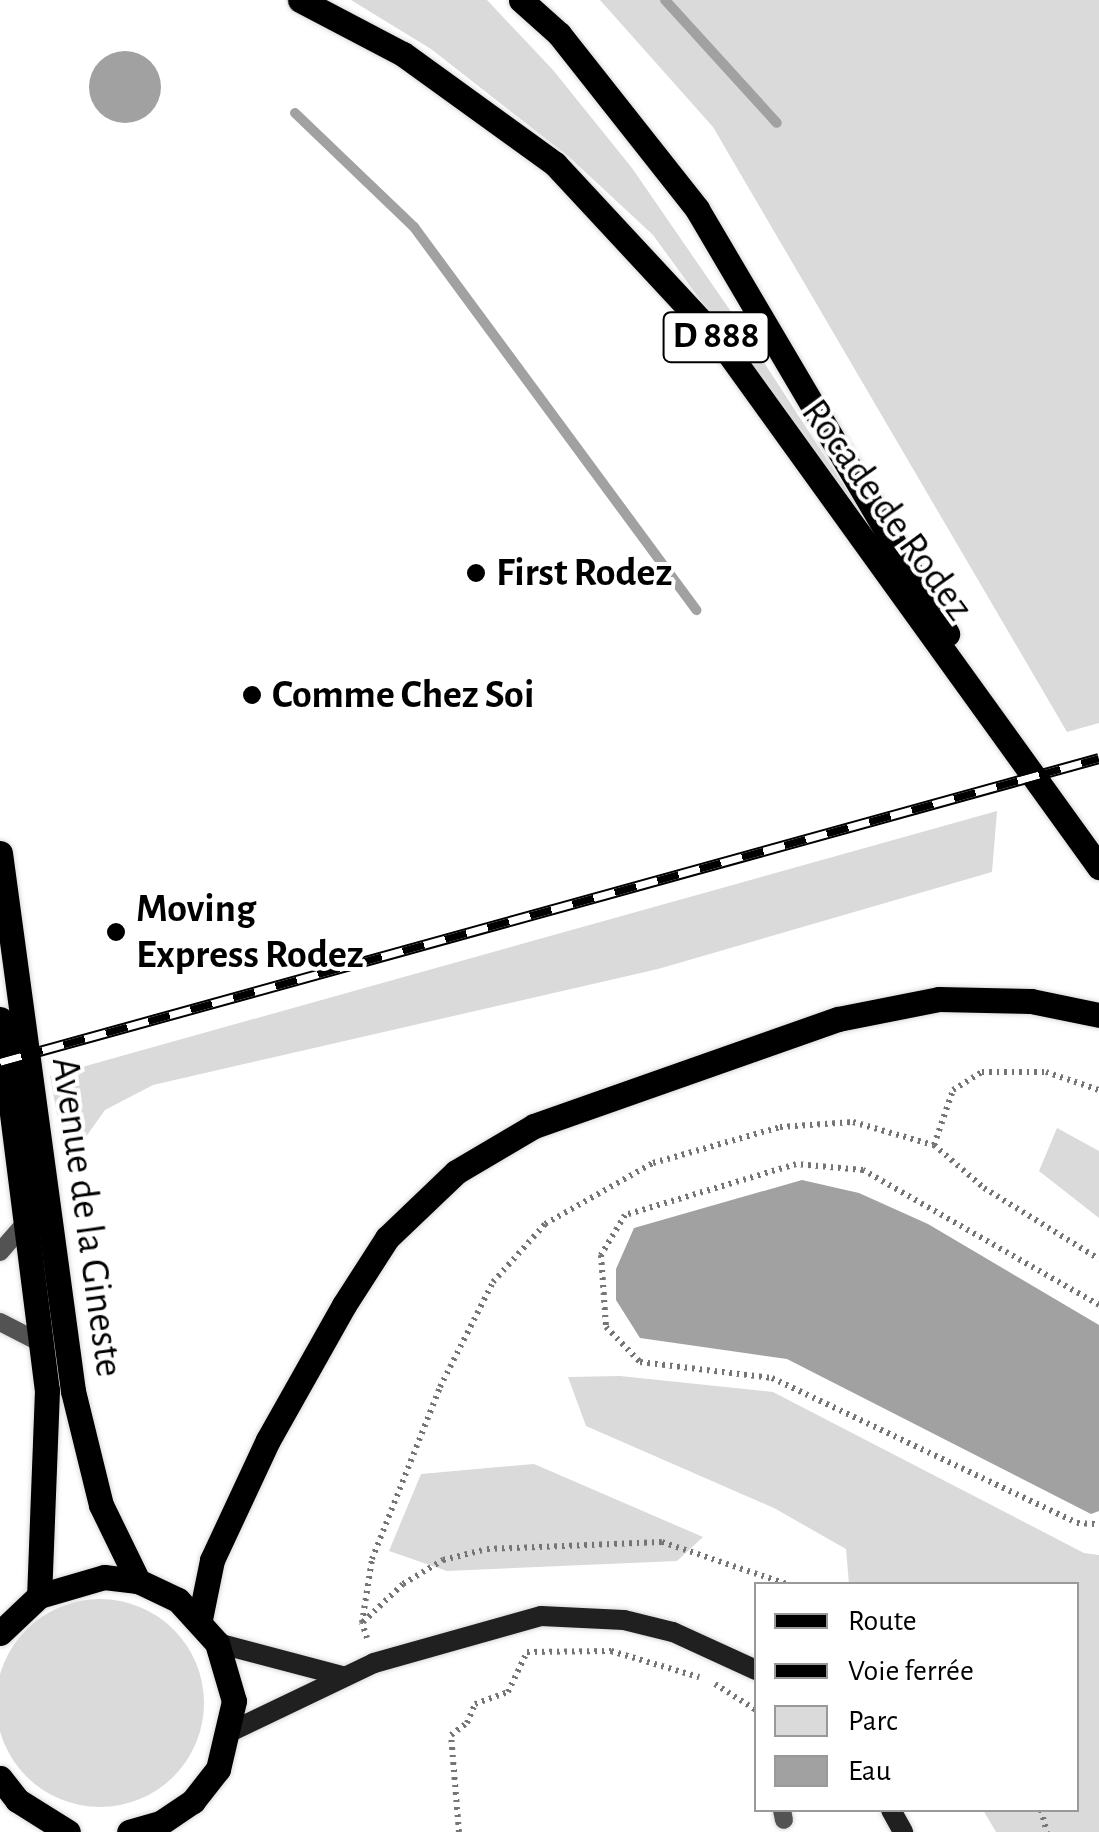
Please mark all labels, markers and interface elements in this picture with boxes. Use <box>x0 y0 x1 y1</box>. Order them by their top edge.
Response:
road number: D 888 <box>661 304 771 370</box>
street label: Rocade de Rodez <box>791 390 983 630</box>
place label: First Rodez <box>496 549 672 597</box>
marker: First Rodez <box>465 562 487 584</box>
place label: Comme Chez Soi <box>272 671 534 719</box>
marker: Comme Chez Soi <box>241 684 263 706</box>
place label: Moving Express Rodez <box>136 885 364 979</box>
marker: Moving Express Rodez <box>105 921 127 943</box>
street label: Avenue de la Gineste <box>41 1054 133 1380</box>
legend <box>754 1582 1079 1812</box>
text: Route <box>848 1606 917 1636</box>
text: Voie ferrée <box>848 1656 974 1686</box>
text: Parc <box>848 1706 898 1736</box>
text: Eau <box>848 1756 891 1786</box>

